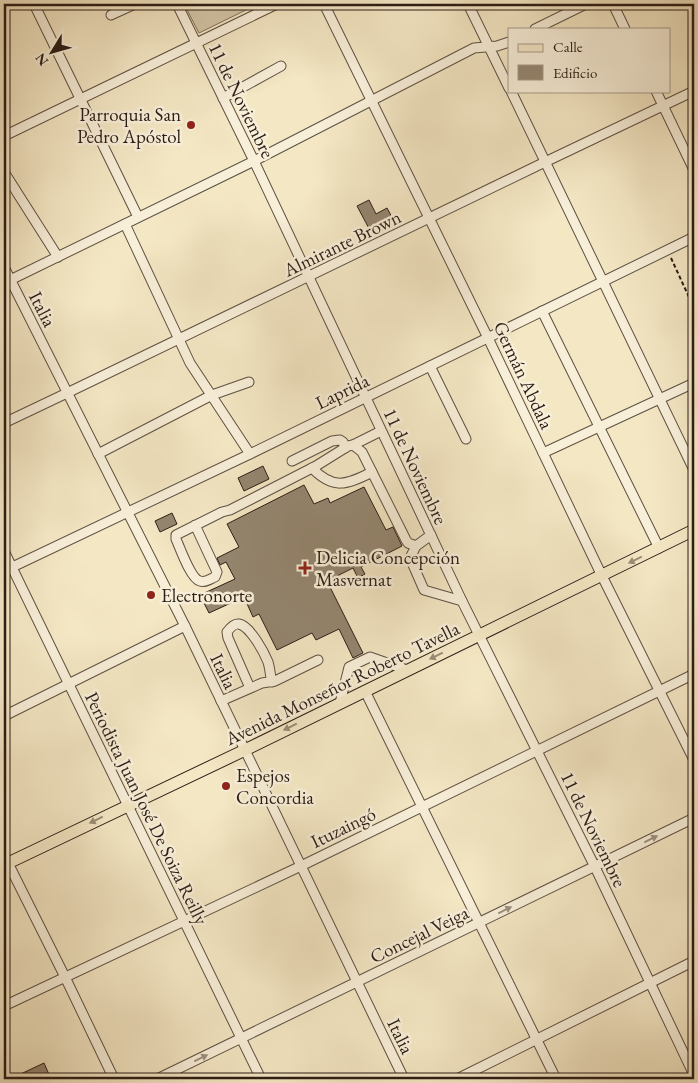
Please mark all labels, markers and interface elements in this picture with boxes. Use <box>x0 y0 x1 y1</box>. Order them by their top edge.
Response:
north arrow <box>28 28 78 78</box>
legend <box>508 28 670 92</box>
text: Calle <box>553 37 583 56</box>
street label: 11 de Noviembre <box>203 38 280 162</box>
text: N <box>31 49 52 70</box>
text: Edificio <box>553 63 597 82</box>
place label: Parroquia San Pedro Apóstol <box>77 102 181 149</box>
marker: Parroquia San Pedro Apóstol <box>185 119 197 131</box>
street label: Almirante Brown <box>278 204 405 283</box>
street label: Italia <box>23 287 62 332</box>
street label: Germán Abdala <box>488 317 560 433</box>
street label: Laprida <box>311 368 374 415</box>
street label: 11 de Noviembre <box>378 404 453 528</box>
place label: Delicia Concepción Masvernat <box>316 545 460 592</box>
one-way arrow <box>628 556 642 564</box>
marker: Delicia Concepción Masvernat <box>298 561 312 575</box>
place label: Electronorte <box>161 583 252 608</box>
marker: Electronorte <box>145 589 157 601</box>
street label: Avenida Monseñor Roberto Tavella <box>220 616 464 752</box>
street label: Italia <box>204 649 243 694</box>
one-way arrow <box>429 652 444 661</box>
street label: Periodista Juan José De Soiza Reilly <box>79 688 214 929</box>
one-way arrow <box>283 724 297 732</box>
place label: Espejos Concordia <box>236 763 314 810</box>
street label: 11 de Noviembre <box>555 767 632 891</box>
marker: Espejos Concordia <box>220 780 232 792</box>
street label: Ituzaingó <box>306 801 380 854</box>
one-way arrow <box>89 816 103 824</box>
one-way arrow <box>643 835 658 843</box>
street label: Concejal Veiga <box>366 900 473 969</box>
one-way arrow <box>497 906 512 915</box>
street label: Italia <box>381 1014 420 1059</box>
one-way arrow <box>194 1054 208 1062</box>

